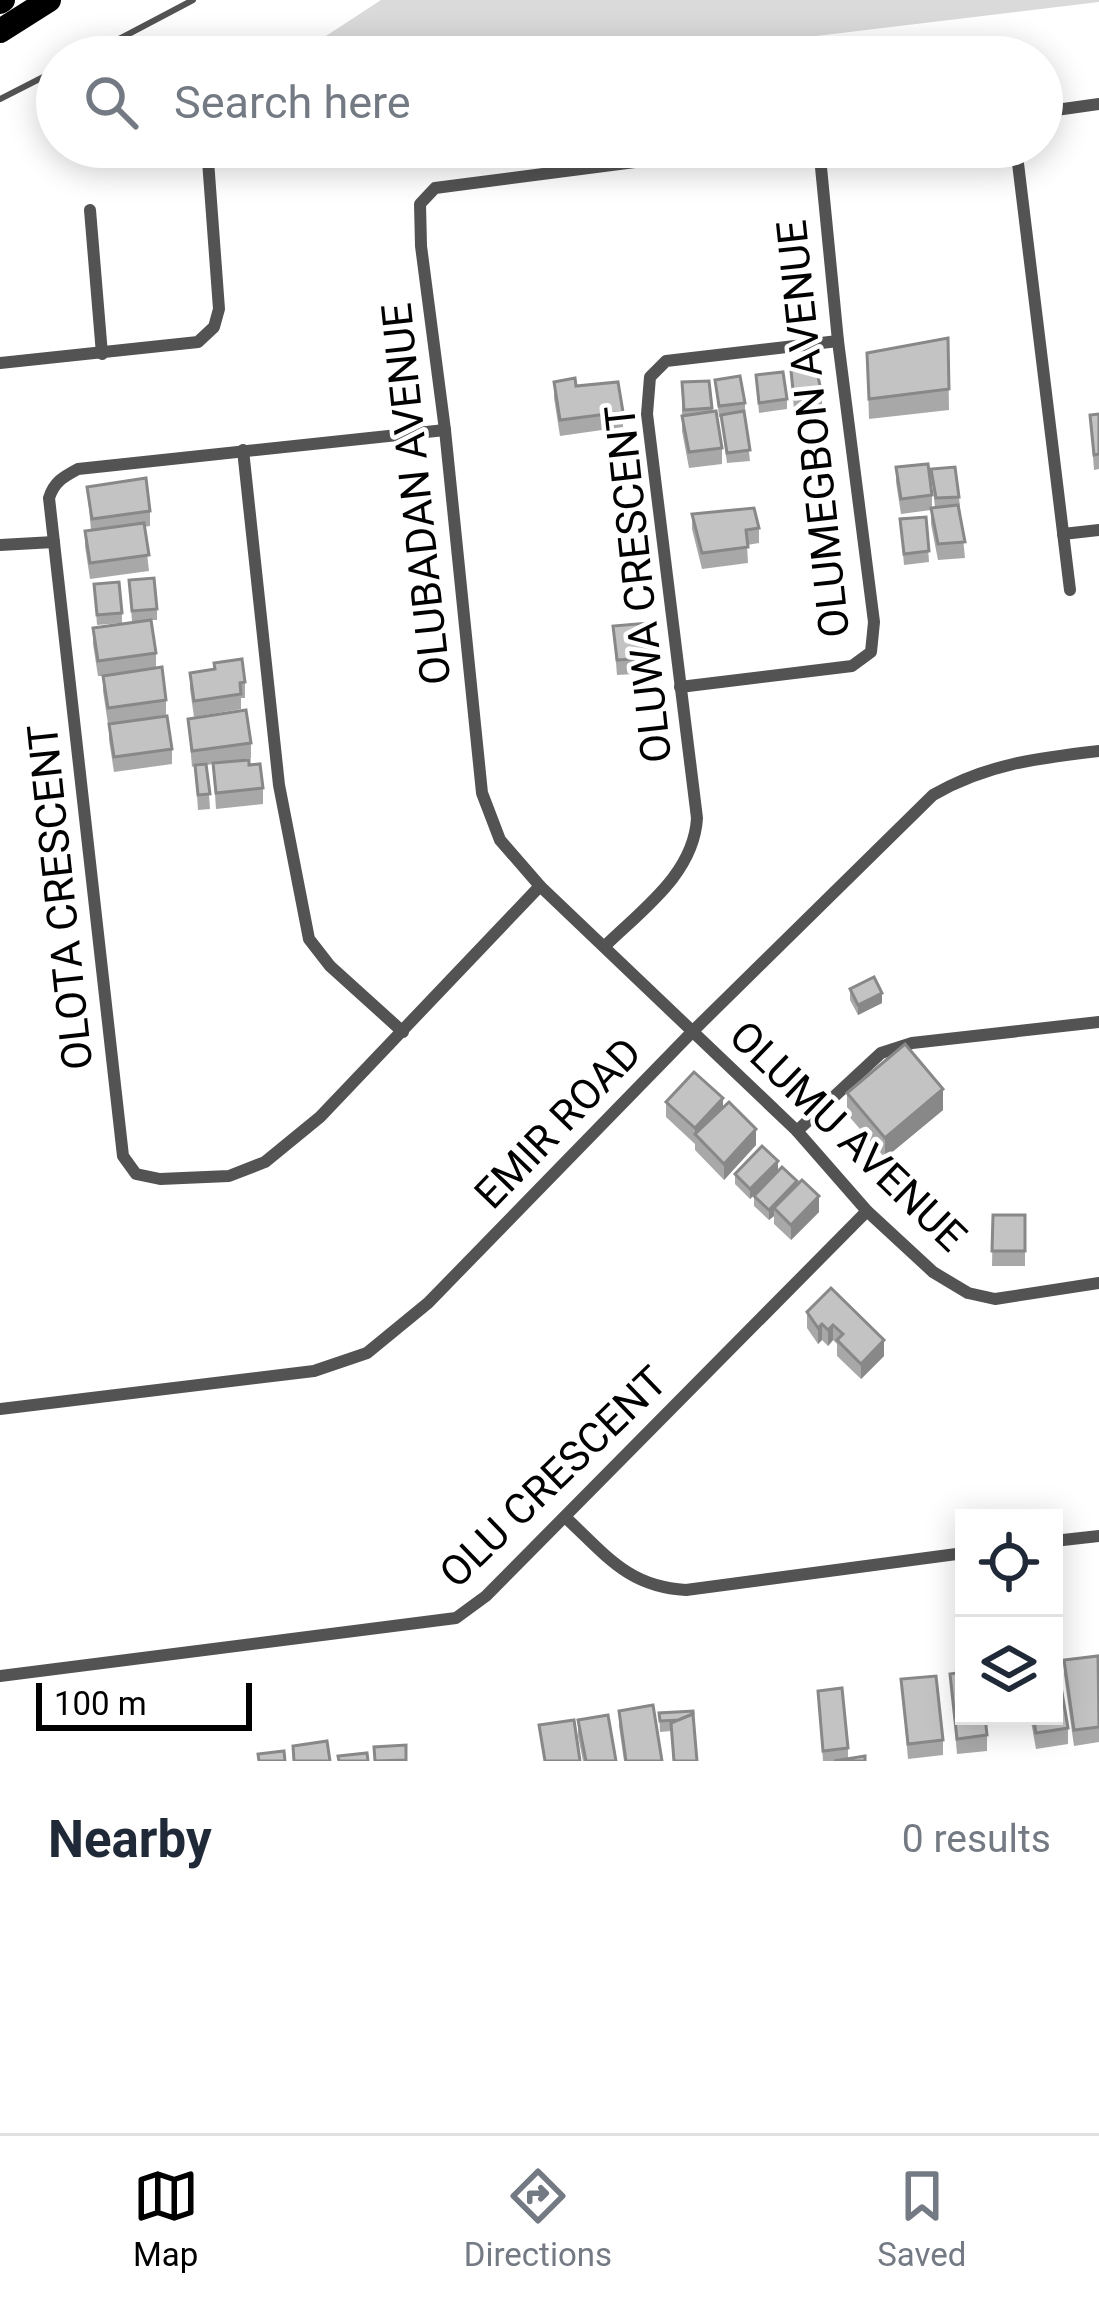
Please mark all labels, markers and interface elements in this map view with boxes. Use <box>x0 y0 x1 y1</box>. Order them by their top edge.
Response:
search box <box>36 36 1063 168</box>
icon: search <box>78 69 144 135</box>
text: Search here <box>174 76 411 129</box>
street label: OLUMEGBON AVENUE <box>767 218 859 640</box>
street label: OLUBADAN AVENUE <box>372 301 460 687</box>
street label: OLUWA CRESCENT <box>595 403 681 765</box>
street label: OLOTA CRESCENT <box>17 722 103 1072</box>
street label: OLUMU AVENUE <box>720 1011 976 1261</box>
street label: EMIR ROAD <box>465 1028 651 1218</box>
street label: OLU CRESCENT <box>430 1357 676 1597</box>
map controls <box>955 1509 1063 1725</box>
button: locate <box>955 1509 1063 1617</box>
button: layers <box>955 1617 1063 1725</box>
scale bar <box>36 1677 252 1730</box>
text: 100 m <box>54 1684 147 1723</box>
text: Nearby <box>48 1810 212 1869</box>
text: 0 results <box>902 1816 1051 1862</box>
tab: Map <box>133 2163 199 2274</box>
tab: Directions <box>464 2163 612 2274</box>
tab: Saved <box>877 2163 966 2274</box>

